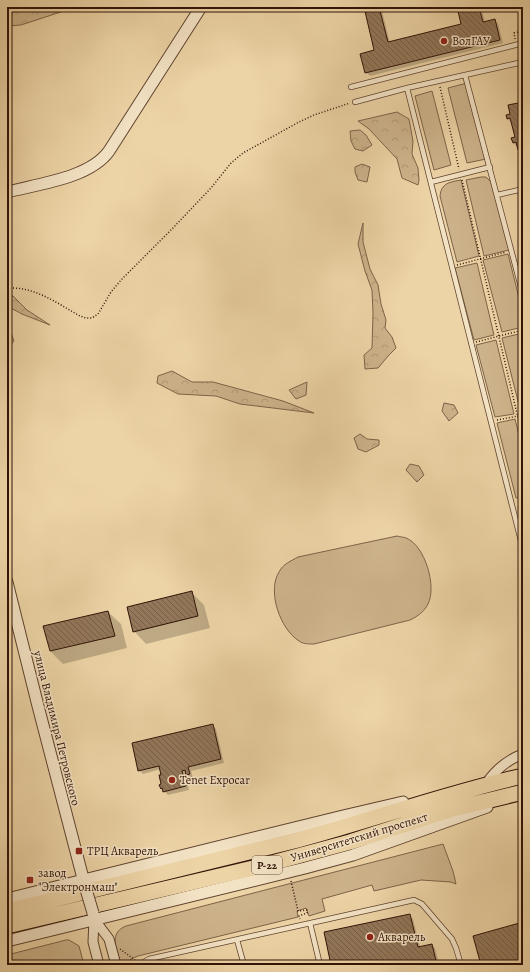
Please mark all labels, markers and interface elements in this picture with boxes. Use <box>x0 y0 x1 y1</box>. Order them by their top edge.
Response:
place label: ВолГАУ <box>452 33 490 49</box>
marker: ВолГАУ <box>439 36 449 46</box>
street label: улица Владимира Петровского <box>30 648 84 807</box>
place label: Tenet Expocar <box>180 772 250 788</box>
marker: Tenet Expocar <box>167 775 177 785</box>
street label: Университетский проспект <box>289 808 430 865</box>
place label: ТРЦ Акварель <box>87 843 159 859</box>
marker: ТРЦ Акварель <box>74 846 84 856</box>
road number: Р-22 <box>252 856 282 874</box>
place label: завод "Электронмаш" <box>38 865 118 895</box>
marker: завод "Электронмаш" <box>25 875 35 885</box>
place label: Акварель <box>377 929 426 945</box>
marker: Акварель <box>365 932 375 942</box>

